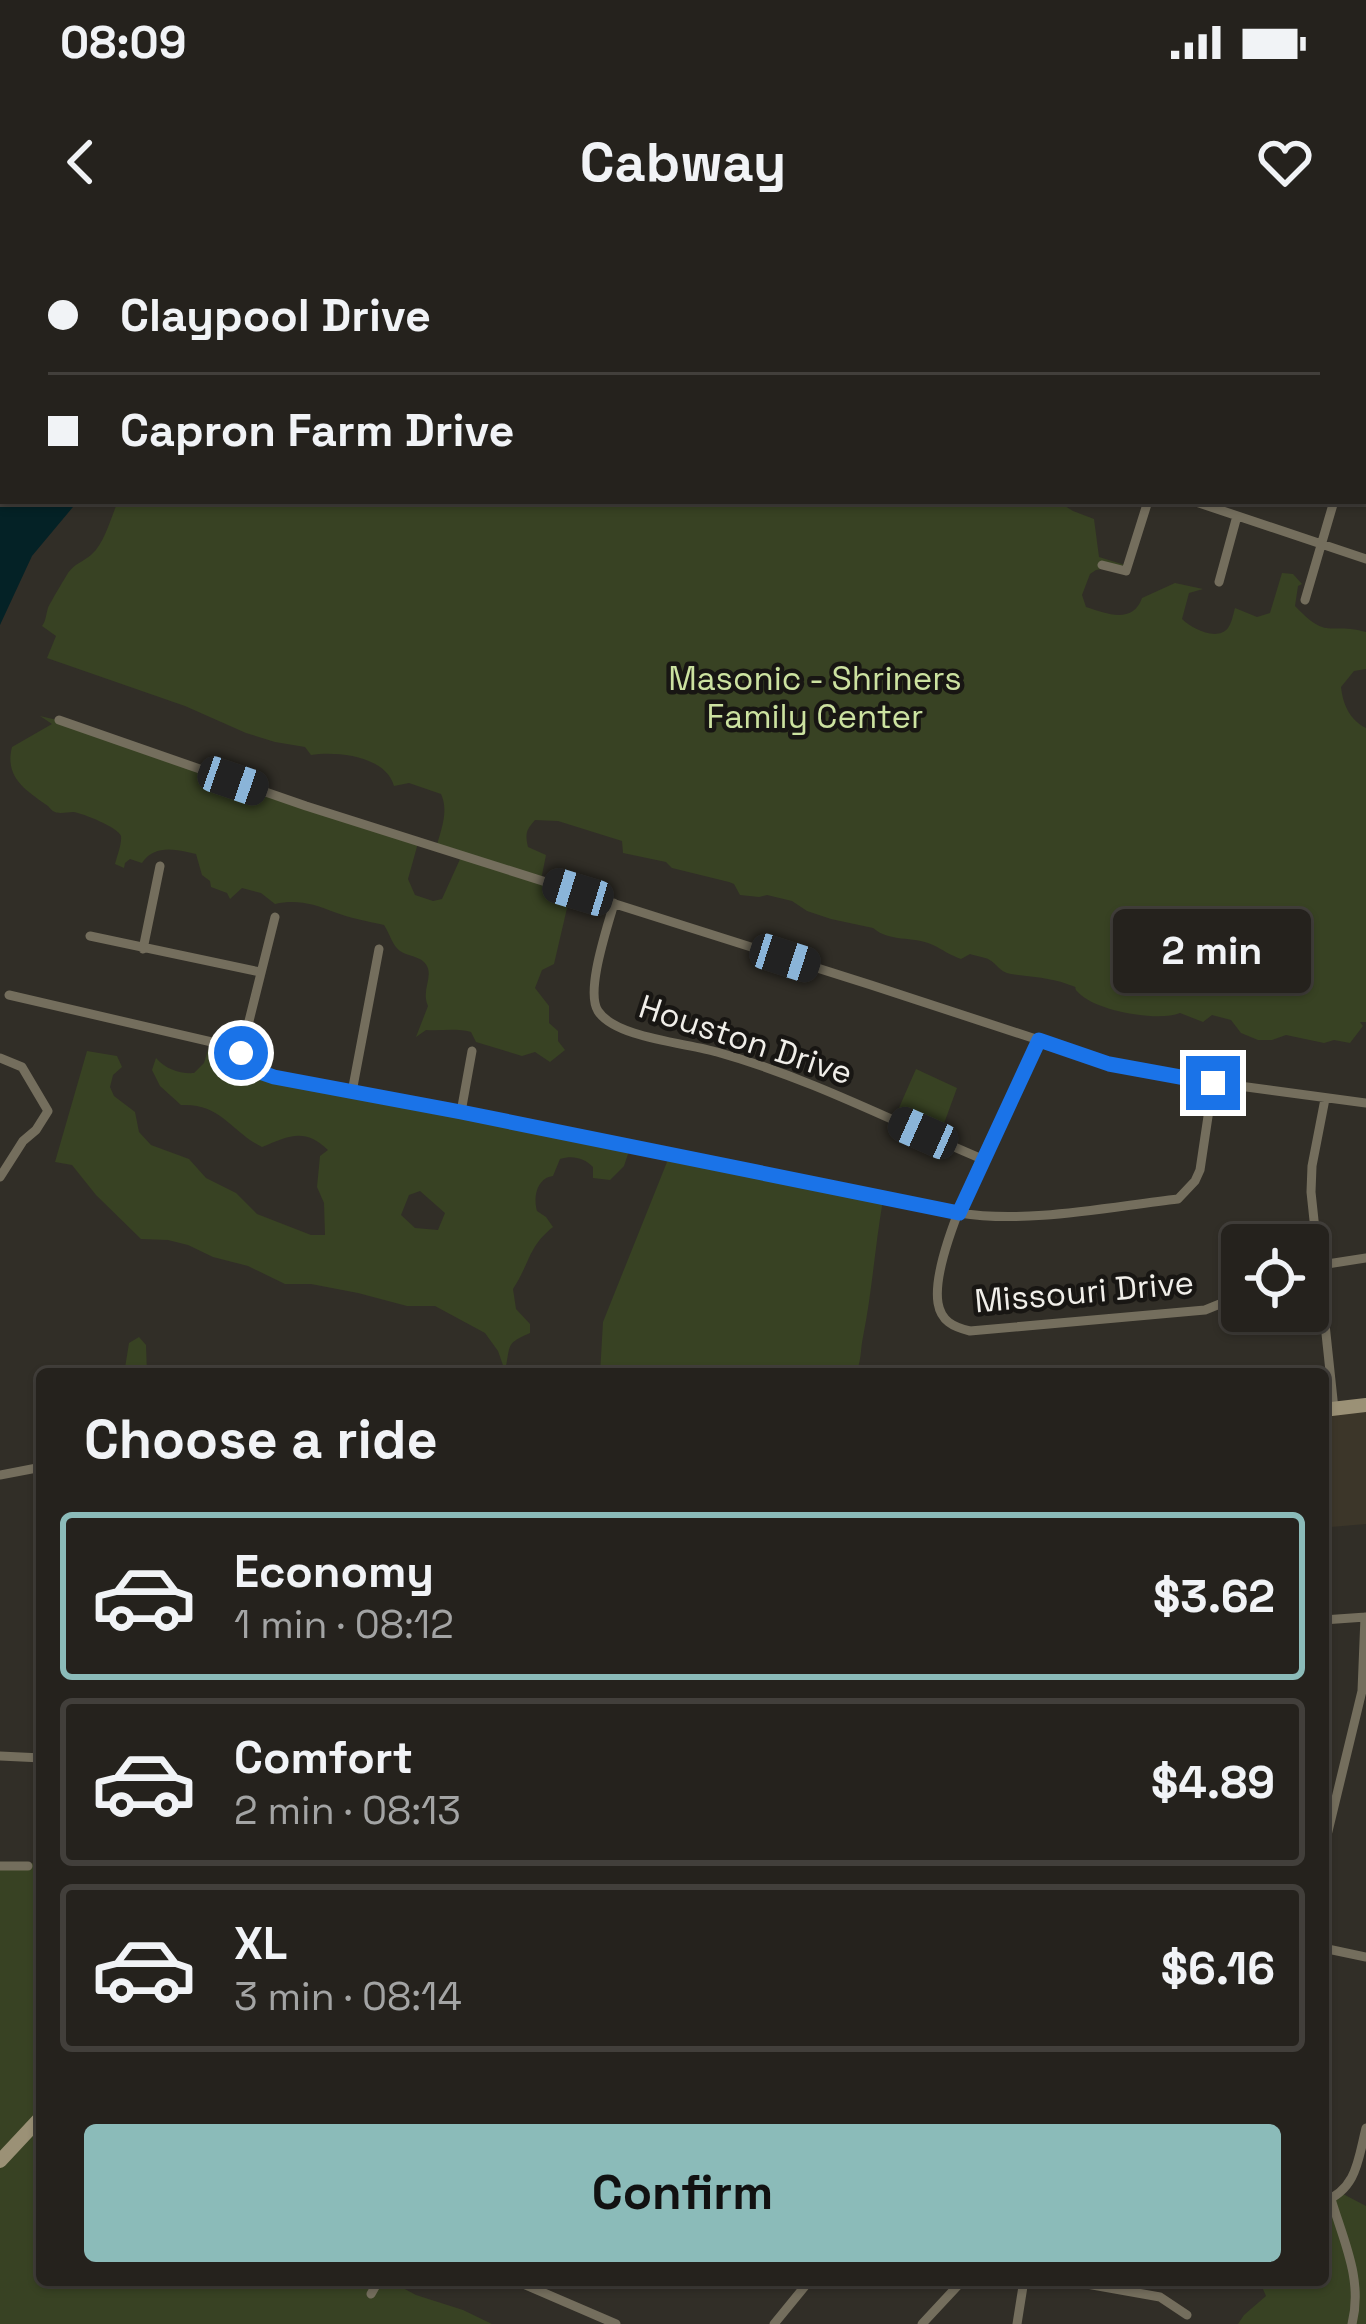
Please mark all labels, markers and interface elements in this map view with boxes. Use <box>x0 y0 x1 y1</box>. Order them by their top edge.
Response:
text: 08:09 <box>60 14 187 71</box>
text: Cabway <box>580 128 786 197</box>
icon: back <box>48 129 114 195</box>
icon: heart <box>1252 129 1318 195</box>
text: Claypool Drive <box>120 287 431 344</box>
text: Capron Farm Drive <box>120 402 515 459</box>
park label: Masonic - Shriners Family Center <box>668 658 962 738</box>
car <box>193 752 273 810</box>
car <box>538 864 618 920</box>
callout: 2 min <box>1114 909 1312 993</box>
text: 2 min <box>1162 926 1262 975</box>
car <box>745 930 825 986</box>
street label: Houston Drive <box>634 986 858 1094</box>
route start <box>214 1026 268 1080</box>
route end <box>1186 1056 1240 1110</box>
car <box>883 1102 963 1164</box>
map controls <box>1221 1224 1329 1332</box>
button: locate <box>1221 1224 1329 1332</box>
street label: Missouri Drive <box>973 1261 1196 1323</box>
text: Choose a ride <box>84 1405 438 1474</box>
icon: car <box>90 1542 198 1650</box>
text: Economy <box>234 1543 434 1600</box>
text: $3.62 <box>1153 1568 1275 1625</box>
text: 1 min · 08:12 <box>234 1600 454 1649</box>
icon: car <box>90 1728 198 1836</box>
text: Comfort <box>234 1729 413 1786</box>
text: $4.89 <box>1151 1754 1275 1811</box>
text: 2 min · 08:13 <box>234 1786 461 1835</box>
icon: car <box>90 1914 198 2022</box>
text: XL <box>234 1915 287 1972</box>
text: $6.16 <box>1161 1940 1275 1997</box>
text: 3 min · 08:14 <box>234 1972 462 2021</box>
button: Confirm <box>84 2124 1281 2262</box>

